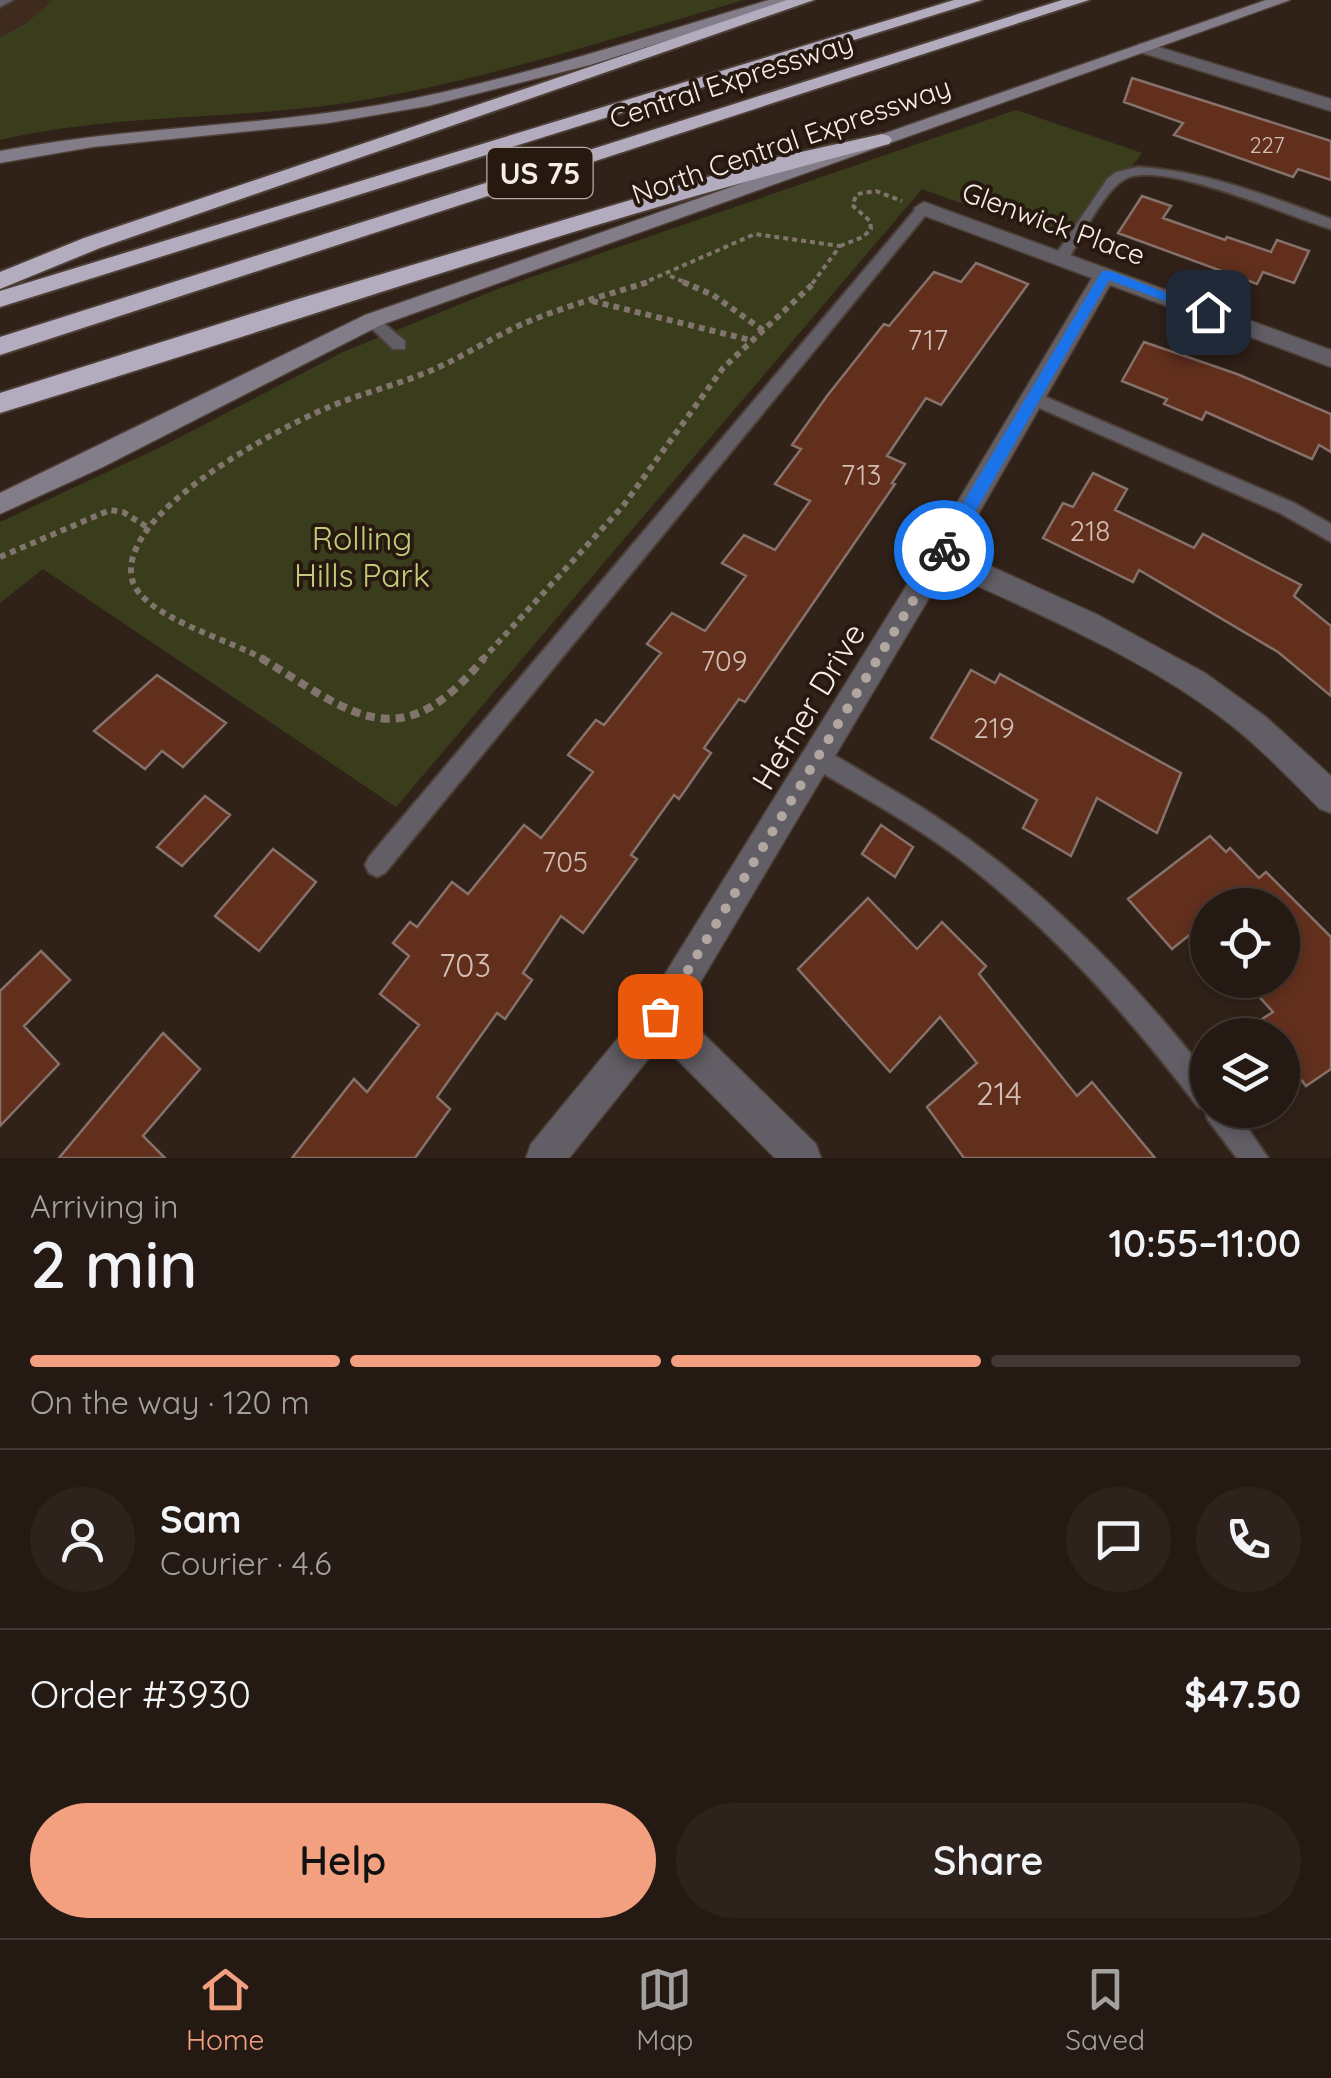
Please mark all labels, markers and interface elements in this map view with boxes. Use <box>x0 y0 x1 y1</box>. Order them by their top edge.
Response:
street label: Central Expressway <box>605 24 857 136</box>
street label: North Central Expressway <box>627 69 955 211</box>
house number: 227 <box>1249 131 1285 159</box>
road number: US 75 <box>488 148 592 198</box>
street label: Glenwick Place <box>958 174 1150 272</box>
pin <box>1166 270 1251 355</box>
icon: home <box>1181 285 1236 340</box>
house number: 717 <box>908 322 948 357</box>
house number: 713 <box>841 457 881 492</box>
courier <box>894 500 994 600</box>
house number: 218 <box>1070 513 1111 548</box>
park label: Rolling Hills Park <box>294 518 430 595</box>
icon: bike <box>917 523 972 578</box>
street label: Hefner Drive <box>743 615 873 797</box>
house number: 709 <box>701 643 747 678</box>
house number: 219 <box>973 710 1015 745</box>
house number: 705 <box>542 844 588 879</box>
map controls <box>1190 888 1300 1128</box>
button: locate <box>1190 888 1300 998</box>
house number: 703 <box>439 945 491 985</box>
pin <box>618 974 703 1059</box>
icon: bag <box>633 989 688 1044</box>
button: layers <box>1190 1018 1300 1128</box>
house number: 214 <box>976 1073 1022 1113</box>
text: Arriving in <box>30 1186 179 1226</box>
text: 10:55–11:00 <box>1109 1219 1301 1267</box>
text: 2 min <box>30 1223 198 1304</box>
text: On the way · 120 m <box>30 1382 310 1422</box>
button: person <box>30 1487 135 1592</box>
button: chat <box>1066 1487 1171 1592</box>
button: phone <box>1196 1487 1301 1592</box>
text: Sam <box>160 1495 242 1543</box>
text: Courier · 4.6 <box>160 1543 332 1583</box>
text: Order #3930 <box>30 1670 251 1718</box>
text: $47.50 <box>1184 1670 1301 1718</box>
button: Help <box>30 1803 656 1918</box>
button: Share <box>676 1803 1301 1918</box>
tab: Home <box>186 1962 264 2057</box>
tab: Map <box>636 1962 693 2057</box>
tab: Saved <box>1065 1962 1145 2057</box>

